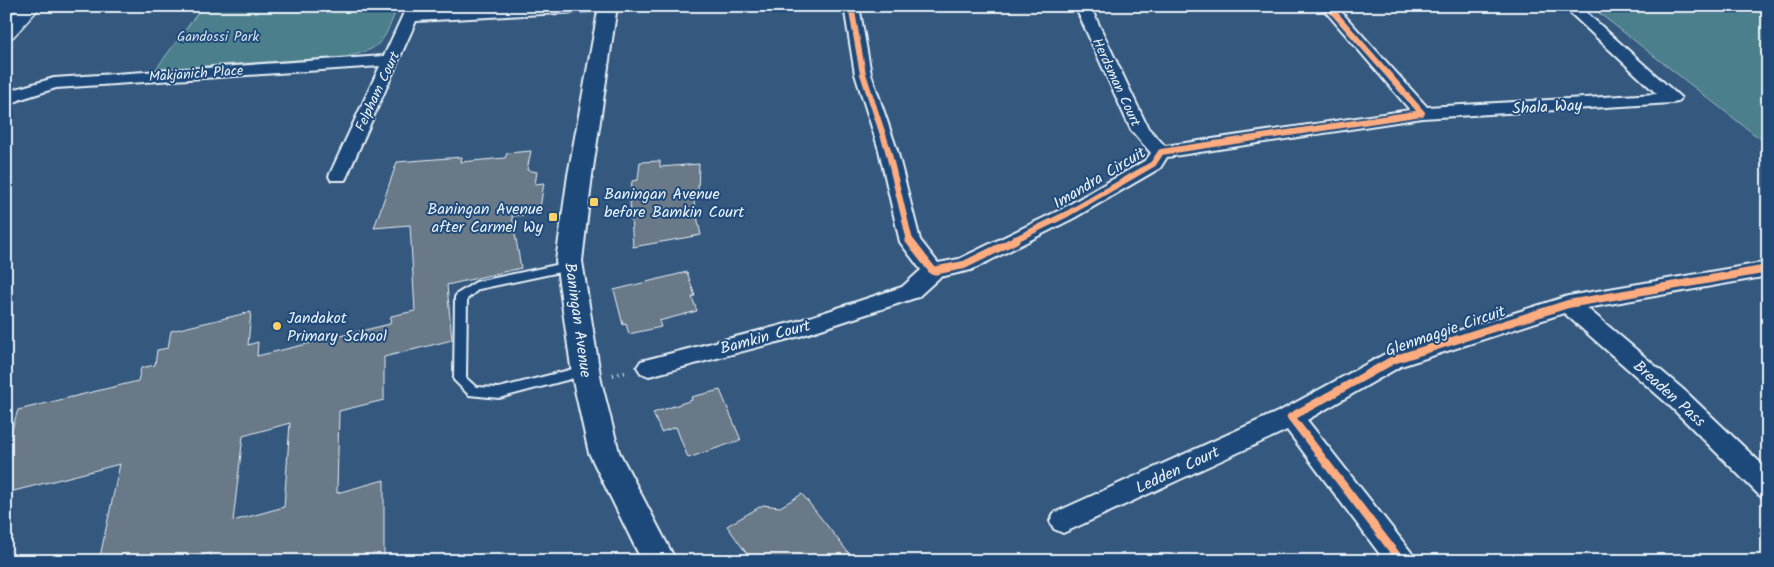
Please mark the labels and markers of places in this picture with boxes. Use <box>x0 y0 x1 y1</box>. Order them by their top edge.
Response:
place label: Baningan Avenue before Bamkin Court <box>604 182 745 225</box>
marker: Baningan Avenue before Bamkin Court <box>588 196 600 208</box>
place label: Baningan Avenue after Carmel Wy <box>427 197 543 240</box>
marker: Baningan Avenue after Carmel Wy <box>547 211 559 223</box>
place label: Jandakot Primary School <box>287 306 387 349</box>
marker: Jandakot Primary School <box>271 320 283 332</box>

